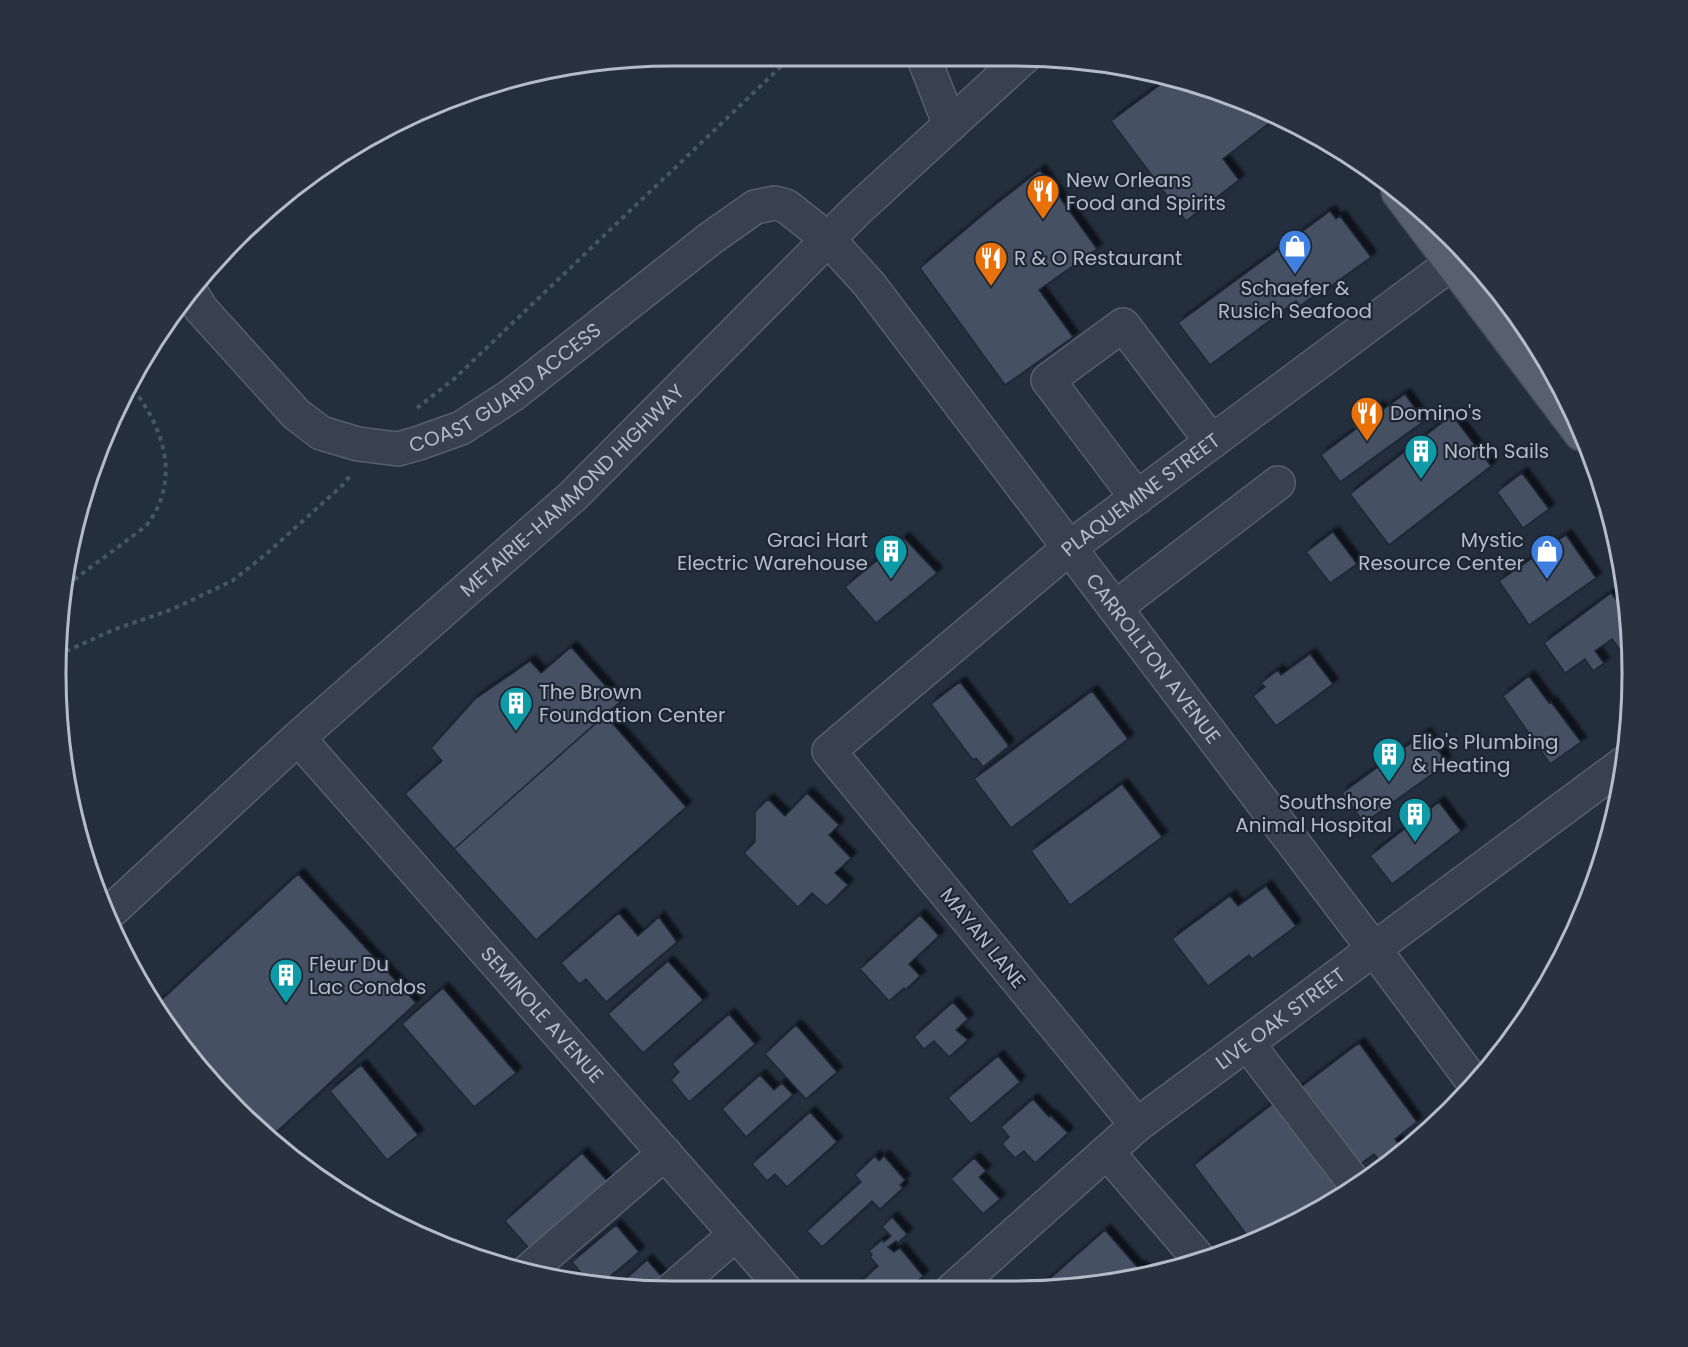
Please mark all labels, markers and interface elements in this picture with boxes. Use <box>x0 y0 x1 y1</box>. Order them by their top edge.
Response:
place label: New Orleans Food and Spirits <box>1066 166 1226 217</box>
restaurant icon: New Orleans Food and Spirits <box>1025 173 1061 220</box>
shop icon: Schaefer & Rusich Seafood <box>1277 228 1313 275</box>
restaurant icon: R & O Restaurant <box>973 240 1009 287</box>
place label: R & O Restaurant <box>1014 244 1182 272</box>
place label: Schaefer & Rusich Seafood <box>1218 274 1372 325</box>
street label: COAST GUARD ACCESS <box>406 316 607 459</box>
street label: METAIRIE-HAMMOND HIGHWAY <box>454 378 691 603</box>
restaurant icon: Domino's <box>1349 395 1385 442</box>
place label: Domino's <box>1390 399 1482 427</box>
street label: PLAQUEMINE STREET <box>1055 426 1226 563</box>
building icon: North Sails <box>1403 433 1439 480</box>
place label: North Sails <box>1444 437 1549 465</box>
place label: Graci Hart Electric Warehouse <box>677 526 868 577</box>
place label: Mystic Resource Center <box>1358 526 1524 577</box>
building icon: Graci Hart Electric Warehouse <box>873 533 909 580</box>
shop icon: Mystic Resource Center <box>1529 533 1565 580</box>
street label: CARROLLTON AVENUE <box>1079 567 1227 749</box>
place label: The Brown Foundation Center <box>539 678 725 729</box>
building icon: The Brown Foundation Center <box>498 685 534 732</box>
place label: Elio's Plumbing & Heating <box>1412 728 1559 779</box>
building icon: Elio's Plumbing & Heating <box>1371 736 1407 783</box>
place label: Southshore Animal Hospital <box>1235 788 1392 839</box>
building icon: Southshore Animal Hospital <box>1397 796 1433 843</box>
street label: MAYAN LANE <box>934 882 1032 994</box>
street label: SEMINOLE AVENUE <box>474 940 610 1089</box>
place label: Fleur Du Lac Condos <box>309 950 426 1001</box>
building icon: Fleur Du Lac Condos <box>268 957 304 1004</box>
street label: LIVE OAK STREET <box>1210 961 1351 1076</box>

